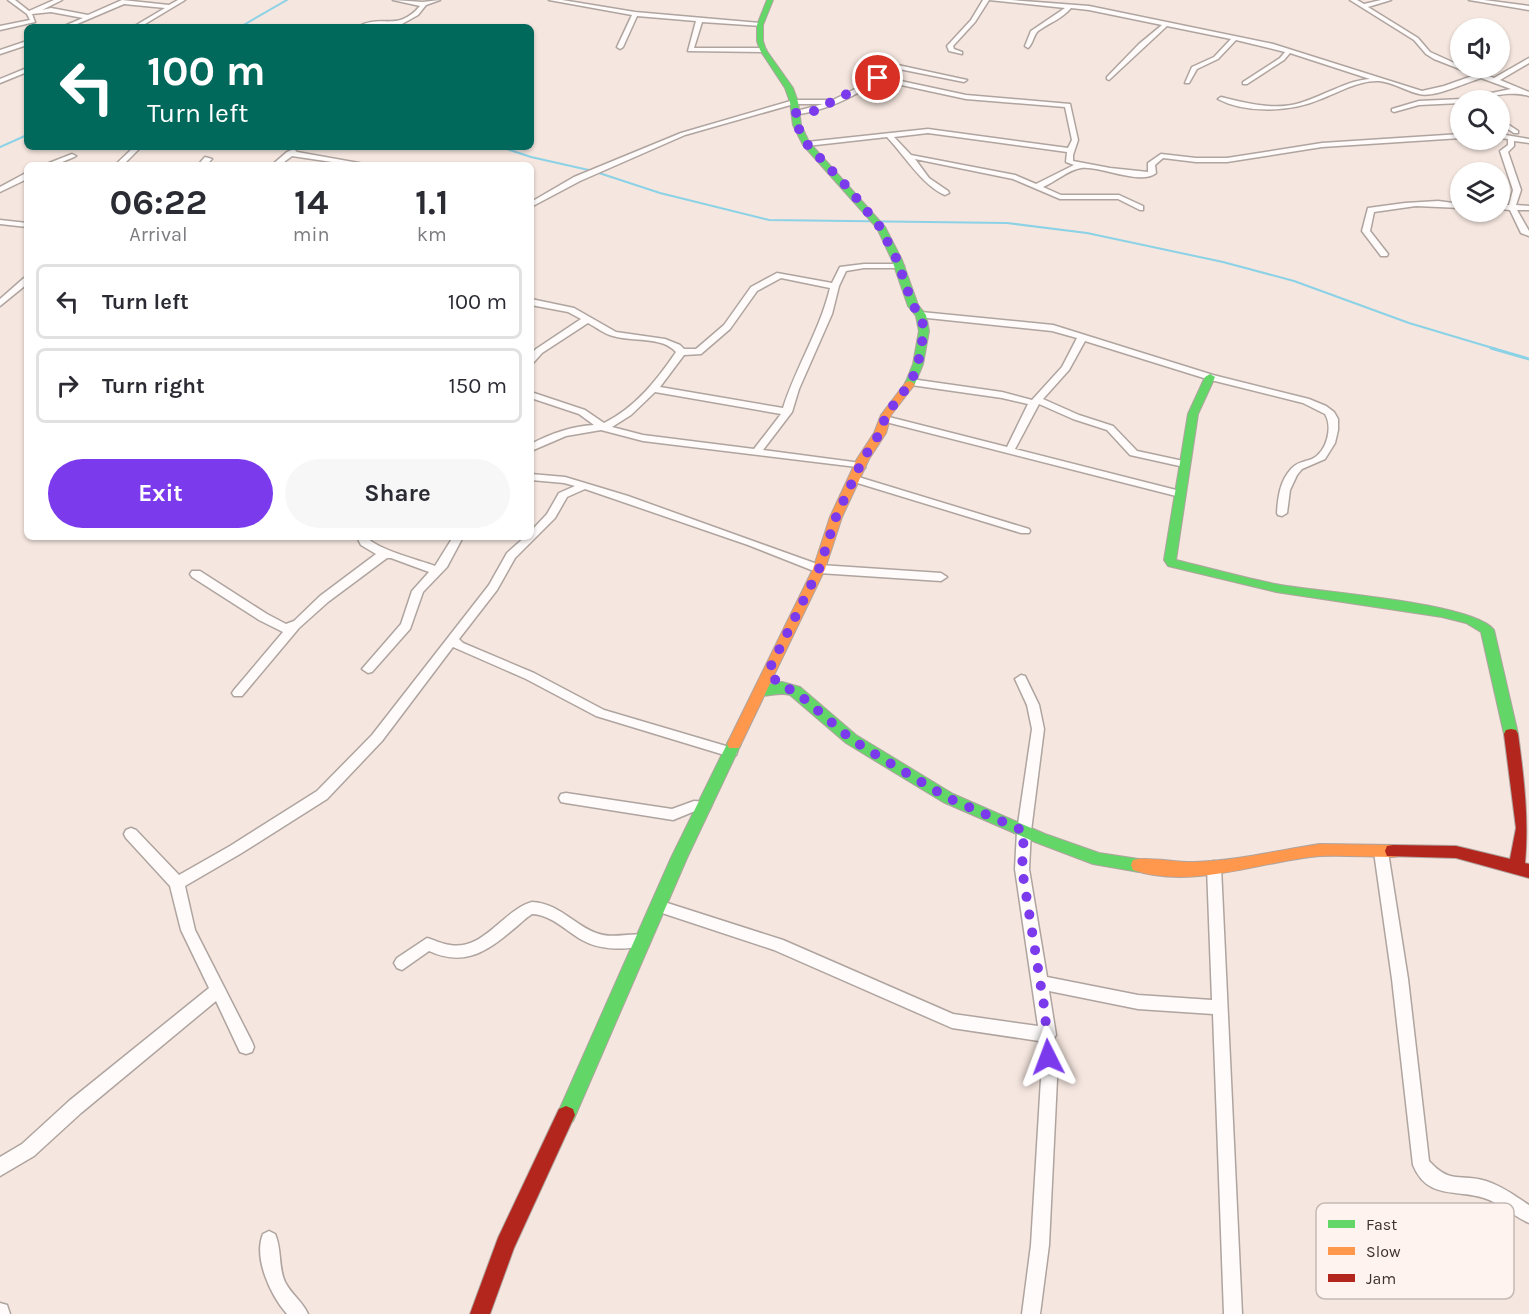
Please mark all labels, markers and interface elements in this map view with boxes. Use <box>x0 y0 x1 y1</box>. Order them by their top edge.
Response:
map controls <box>1450 18 1510 222</box>
button: sound <box>1450 18 1510 78</box>
text: 100 m <box>147 46 266 96</box>
icon: left <box>48 48 126 126</box>
pin <box>852 52 903 103</box>
icon: arrive <box>861 61 894 94</box>
button: search <box>1450 90 1510 150</box>
text: Turn left <box>147 97 248 129</box>
button: layers <box>1450 162 1510 222</box>
text: 06:22 <box>109 181 207 223</box>
text: 14 <box>294 181 328 223</box>
text: 1.1 <box>415 181 449 223</box>
text: Arrival <box>129 223 188 246</box>
text: min <box>293 223 330 246</box>
text: km <box>417 223 447 246</box>
icon: left <box>51 285 84 318</box>
text: Turn left <box>102 289 189 315</box>
text: 100 m <box>448 289 507 315</box>
icon: right <box>51 369 84 402</box>
text: Turn right <box>102 373 205 399</box>
text: 150 m <box>448 373 507 399</box>
button: Exit <box>48 459 273 528</box>
button: Share <box>285 459 510 528</box>
position arrow <box>1016 1025 1080 1089</box>
legend <box>1316 1203 1514 1299</box>
text: Fast <box>1366 1215 1397 1234</box>
text: Slow <box>1366 1242 1401 1261</box>
text: Jam <box>1366 1269 1396 1288</box>

